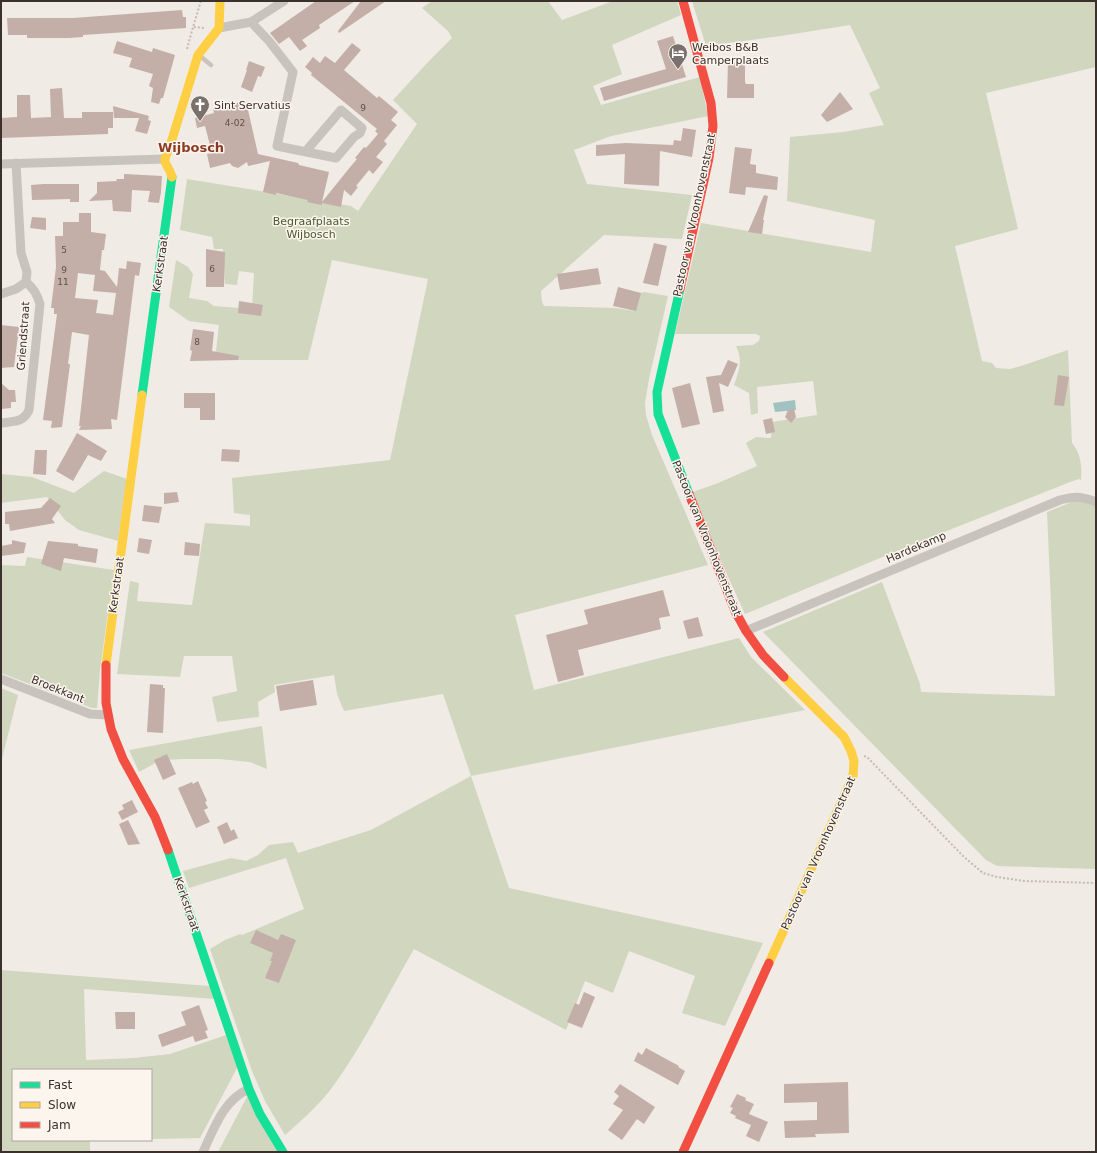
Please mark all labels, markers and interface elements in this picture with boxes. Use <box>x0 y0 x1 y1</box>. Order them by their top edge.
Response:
place label: Weibos B&B Camperplaats <box>692 41 769 67</box>
hotel icon: Weibos B&B Camperplaats <box>667 42 689 70</box>
church icon: Sint Servatius <box>189 94 211 122</box>
place label: Sint Servatius <box>214 99 291 112</box>
house number: 9 <box>360 103 366 113</box>
house number: 4-02 <box>225 118 245 128</box>
street label: Pastoor van Vroonhovenstraat <box>671 132 718 298</box>
district label: Wijbosch <box>158 140 224 155</box>
park label: Begraafplaats Wijbosch <box>273 215 350 241</box>
street label: Kerkstraat <box>150 234 171 293</box>
house number: 5 <box>61 245 67 255</box>
house number: 6 <box>209 264 215 274</box>
house number: 9 <box>61 265 67 275</box>
house number: 11 <box>57 277 69 287</box>
street label: Griendstraat <box>15 300 32 371</box>
house number: 8 <box>194 337 200 347</box>
street label: Pastoor van Vroonhovenstraat <box>669 458 744 619</box>
street label: Hardekamp <box>884 529 948 566</box>
street label: Kerkstraat <box>106 555 127 614</box>
street label: Broekkant <box>29 673 87 706</box>
street label: Pastoor van Vroonhovenstraat <box>779 774 859 932</box>
street label: Kerkstraat <box>171 875 202 934</box>
legend <box>12 1069 152 1141</box>
text: Fast <box>48 1078 72 1092</box>
text: Slow <box>48 1098 76 1112</box>
text: Jam <box>47 1118 71 1132</box>

